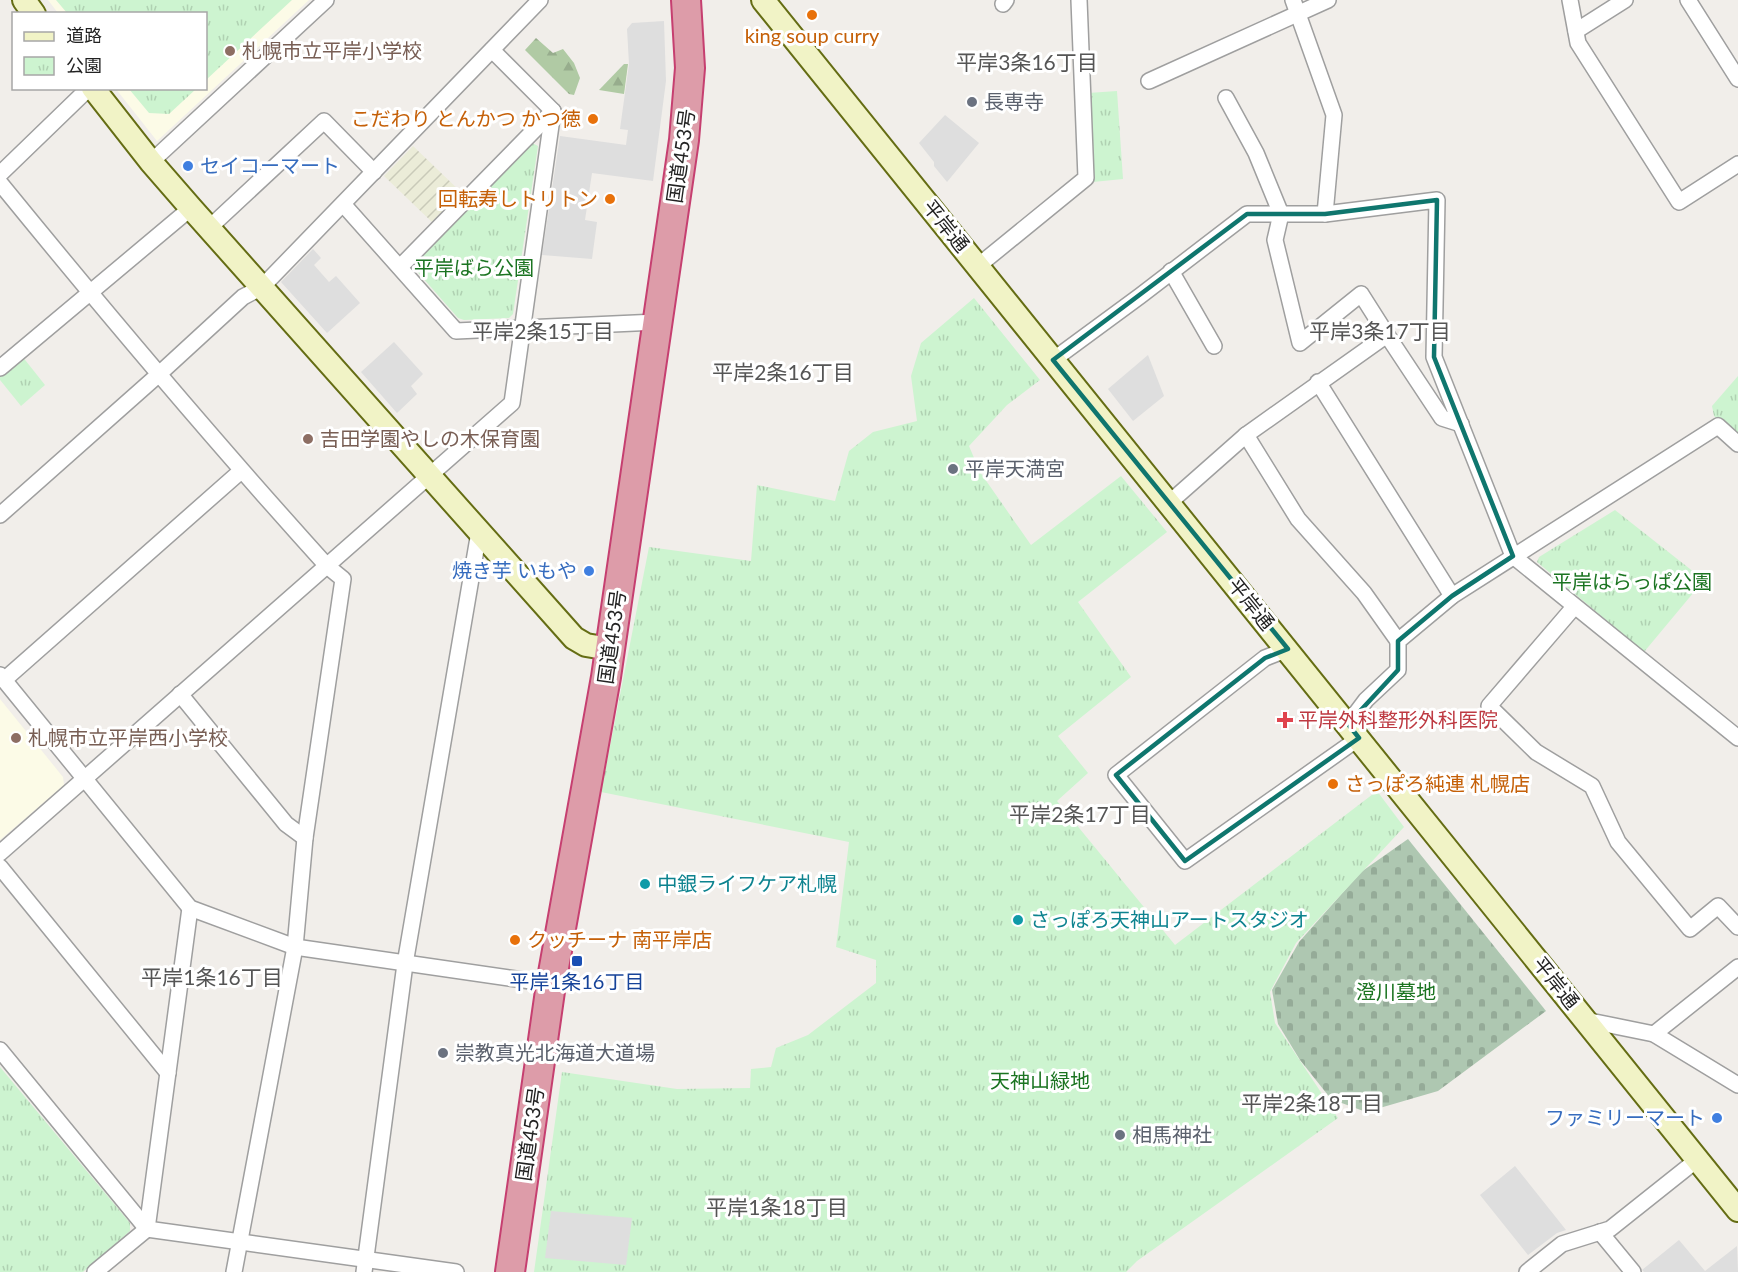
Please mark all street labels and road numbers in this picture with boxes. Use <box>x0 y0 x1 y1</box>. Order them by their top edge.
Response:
street label: 国道453号 <box>662 107 698 204</box>
street label: 平岸通 <box>919 195 975 256</box>
street label: 平岸通 <box>1224 573 1280 634</box>
street label: 国道453号 <box>593 588 629 685</box>
street label: 平岸通 <box>1529 952 1585 1013</box>
street label: 国道453号 <box>511 1085 547 1182</box>

